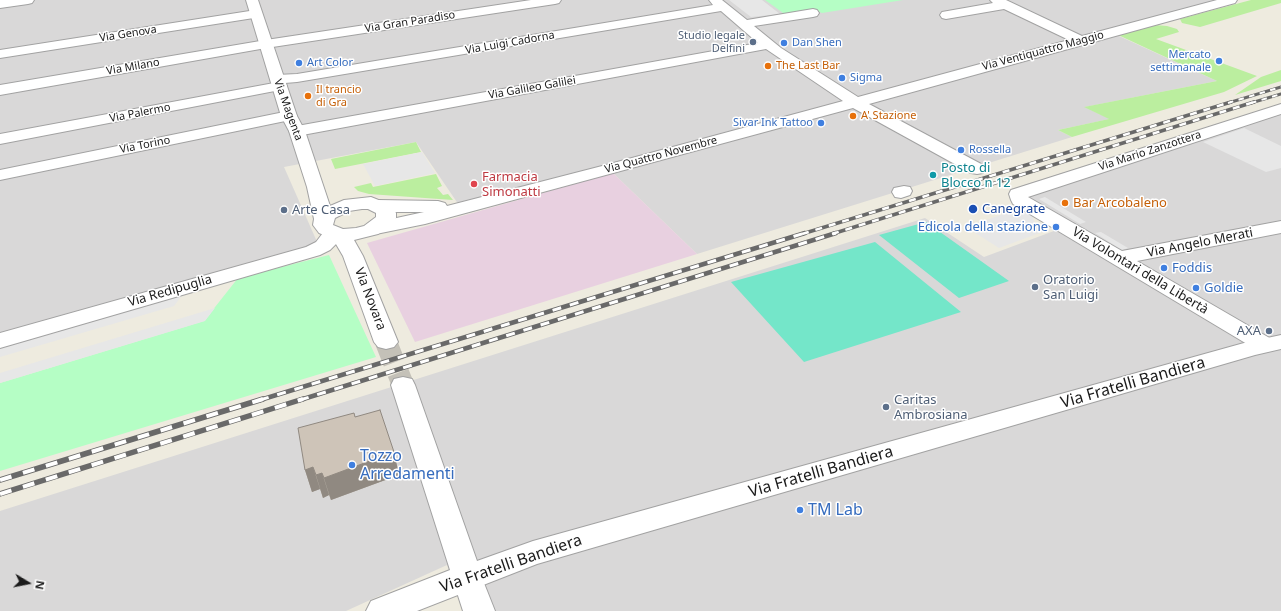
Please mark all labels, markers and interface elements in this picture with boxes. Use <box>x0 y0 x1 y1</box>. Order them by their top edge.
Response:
street label: Via Gran Paradiso <box>364 8 456 36</box>
street label: Via Genova <box>98 23 158 45</box>
street label: Via Ventiquattro Maggio <box>981 28 1105 74</box>
street label: Via Luigi Cadorna <box>464 29 556 57</box>
place label: Studio legale Delfini <box>678 29 745 55</box>
place label: Dan Shen <box>792 36 842 50</box>
marker: Studio legale Delfini <box>748 37 758 47</box>
marker: Dan Shen <box>779 38 789 48</box>
place label: Mercato settimanale <box>1150 48 1211 74</box>
street label: Via Milano <box>105 56 161 78</box>
place label: Art Color <box>307 56 353 70</box>
marker: Mercato settimanale <box>1214 56 1224 66</box>
marker: Art Color <box>294 58 304 68</box>
place label: The Last Bar <box>776 59 840 73</box>
marker: The Last Bar <box>763 61 773 71</box>
place label: Sigma <box>850 71 882 85</box>
marker: Sigma <box>837 73 847 83</box>
street label: Via Galileo Galilei <box>487 74 577 102</box>
street label: Via Magenta <box>271 77 305 143</box>
place label: Il trancio di Gra <box>316 83 361 109</box>
marker: Il trancio di Gra <box>303 91 313 101</box>
street label: Via Palermo <box>108 101 172 125</box>
place label: A' Stazione <box>861 109 916 123</box>
marker: A' Stazione <box>848 111 858 121</box>
place label: Sivar Ink Tattoo <box>733 116 813 130</box>
marker: Sivar Ink Tattoo <box>816 118 826 128</box>
street label: Via Mario Zanzottera <box>1097 128 1203 174</box>
street label: Via Torino <box>119 134 171 156</box>
street label: Via Quattro Novembre <box>603 134 719 176</box>
place label: Rossella <box>969 143 1011 157</box>
marker: Rossella <box>956 145 966 155</box>
place label: Posto di Blocco n 12 <box>941 160 1011 191</box>
place label: Farmacia Simonatti <box>482 169 541 200</box>
marker: Posto di Blocco n 12 <box>928 170 938 180</box>
marker: Farmacia Simonatti <box>469 179 479 189</box>
place label: Bar Arcobaleno <box>1073 195 1167 211</box>
marker: Bar Arcobaleno <box>1060 198 1070 208</box>
place label: Canegrate <box>982 201 1045 217</box>
place label: Arte Casa <box>292 202 350 218</box>
marker: Canegrate <box>967 203 979 215</box>
marker: Arte Casa <box>279 205 289 215</box>
place label: Edicola della stazione <box>918 219 1048 235</box>
marker: Edicola della stazione <box>1051 222 1061 232</box>
street label: Via Volontari della Libertà <box>1069 224 1211 318</box>
street label: Via Angelo Merati <box>1146 225 1254 261</box>
place label: Foddis <box>1172 260 1212 276</box>
marker: Foddis <box>1159 263 1169 273</box>
street label: Via Novara <box>351 266 389 332</box>
street label: Via Redipuglia <box>126 272 214 310</box>
place label: Oratorio San Luigi <box>1043 272 1098 303</box>
place label: Goldie <box>1204 280 1243 296</box>
marker: Oratorio San Luigi <box>1030 282 1040 292</box>
marker: Goldie <box>1191 283 1201 293</box>
place label: AXA <box>1237 323 1261 339</box>
marker: AXA <box>1264 326 1274 336</box>
street label: Via Fratelli Bandiera <box>1059 353 1207 413</box>
place label: Caritas Ambrosiana <box>894 392 968 423</box>
marker: Caritas Ambrosiana <box>881 402 891 412</box>
street label: Via Fratelli Bandiera <box>747 442 895 502</box>
place label: Tozzo Arredamenti <box>360 446 455 484</box>
marker: Tozzo Arredamenti <box>347 460 357 470</box>
place label: TM Lab <box>808 500 863 520</box>
marker: TM Lab <box>795 505 805 515</box>
street label: Via Fratelli Bandiera <box>437 531 585 597</box>
north arrow <box>8 563 48 603</box>
text: N <box>32 579 48 591</box>

